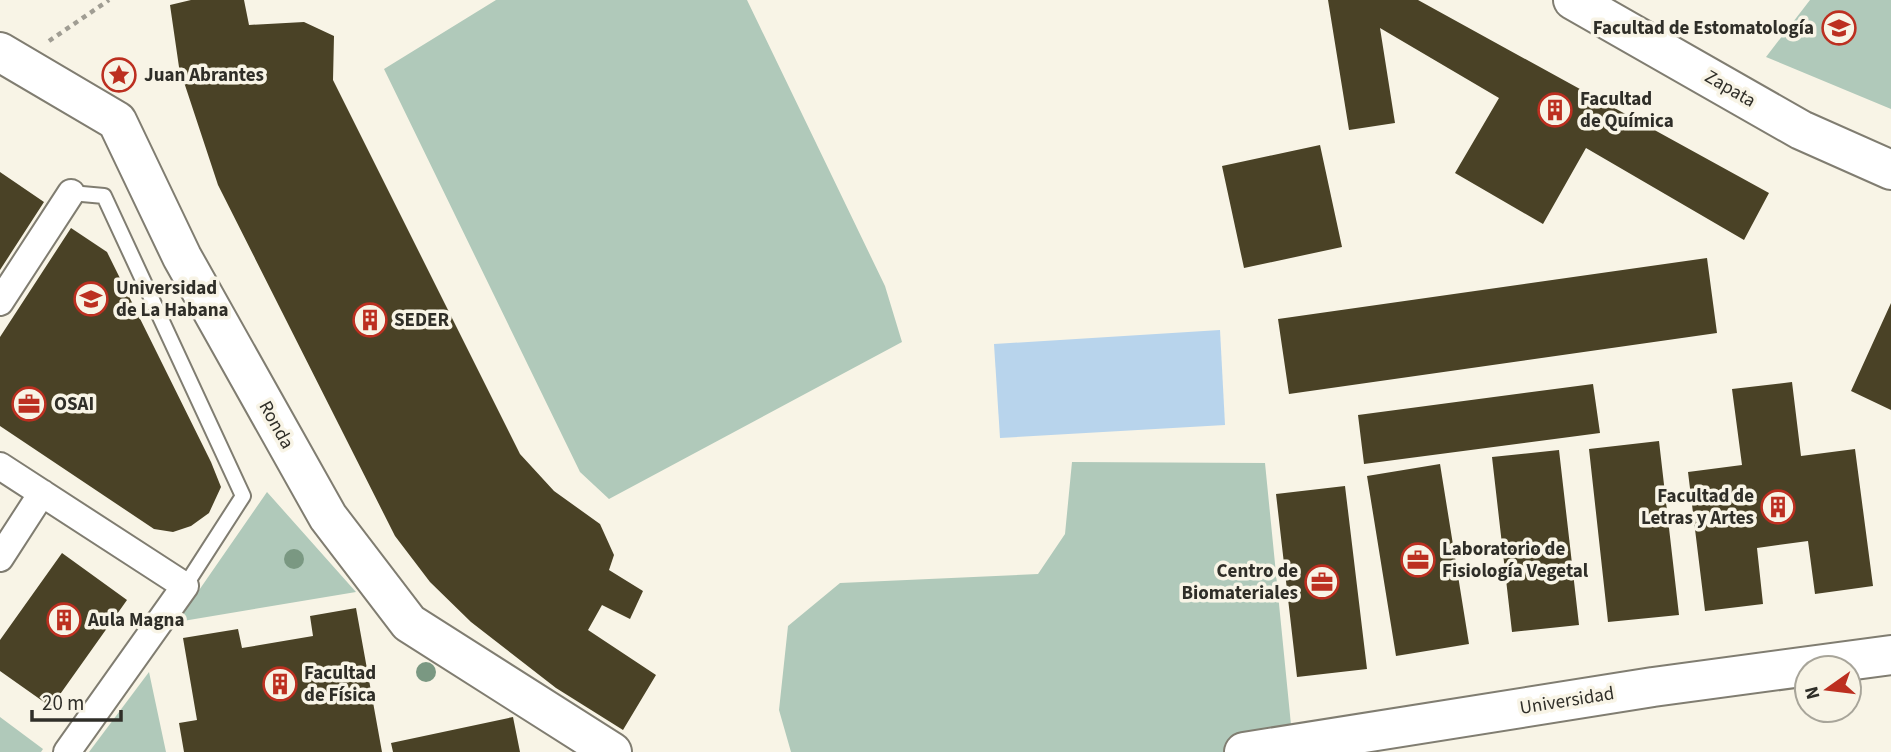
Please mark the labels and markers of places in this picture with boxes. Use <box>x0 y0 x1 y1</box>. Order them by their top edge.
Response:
school or university icon: Facultad de Estomatología <box>1820 9 1858 47</box>
place label: Facultad de Estomatología <box>1593 15 1814 42</box>
place icon: Juan Abrantes <box>100 56 138 94</box>
place label: Juan Abrantes <box>144 62 264 89</box>
place label: Facultad de Química <box>1580 86 1674 135</box>
building icon: Facultad de Química <box>1536 91 1574 129</box>
place label: Universidad de La Habana <box>116 275 229 324</box>
school or university icon: Universidad de La Habana <box>72 280 110 318</box>
building icon: SEDER <box>351 301 389 339</box>
place label: SEDER <box>394 307 449 334</box>
office icon: OSAI <box>10 385 48 423</box>
place label: OSAI <box>54 391 94 418</box>
place label: Facultad de Letras y Artes <box>1641 483 1754 532</box>
building icon: Facultad de Letras y Artes <box>1759 488 1797 526</box>
place label: Laboratorio de Fisiología Vegetal <box>1442 536 1589 585</box>
office icon: Laboratorio de Fisiología Vegetal <box>1399 541 1437 579</box>
place label: Centro de Biomateriales <box>1181 558 1298 607</box>
office icon: Centro de Biomateriales <box>1303 563 1341 601</box>
building icon: Aula Magna <box>45 601 83 639</box>
place label: Aula Magna <box>87 607 184 634</box>
place label: Facultad de Física <box>304 660 376 709</box>
building icon: Facultad de Física <box>261 665 299 703</box>

